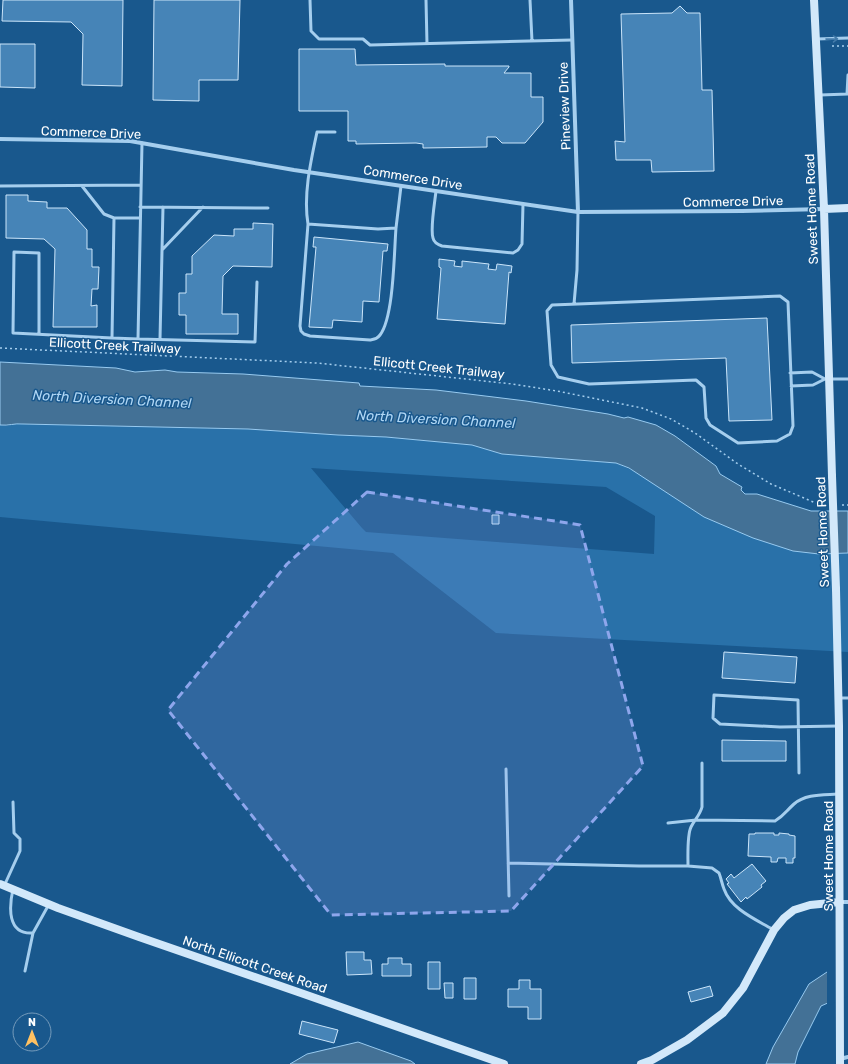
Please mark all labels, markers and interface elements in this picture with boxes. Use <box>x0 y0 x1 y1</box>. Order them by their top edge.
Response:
one-way arrow <box>825 35 838 42</box>
street label: Pineview Drive <box>555 62 574 150</box>
street label: Commerce Drive <box>41 123 141 142</box>
street label: Sweet Home Road <box>802 153 821 265</box>
street label: Commerce Drive <box>362 162 464 193</box>
street label: Commerce Drive <box>683 193 783 210</box>
street label: Ellicott Creek Trailway <box>49 335 181 356</box>
street label: Ellicott Creek Trailway <box>373 353 505 382</box>
water label: North Diversion Channel <box>32 387 192 412</box>
water label: North Diversion Channel <box>356 407 516 432</box>
street label: Sweet Home Road <box>813 476 832 588</box>
street label: Sweet Home Road <box>821 801 836 911</box>
street label: North Ellicott Creek Road <box>181 933 329 996</box>
north arrow <box>12 1012 52 1052</box>
text: N <box>28 1016 36 1029</box>

